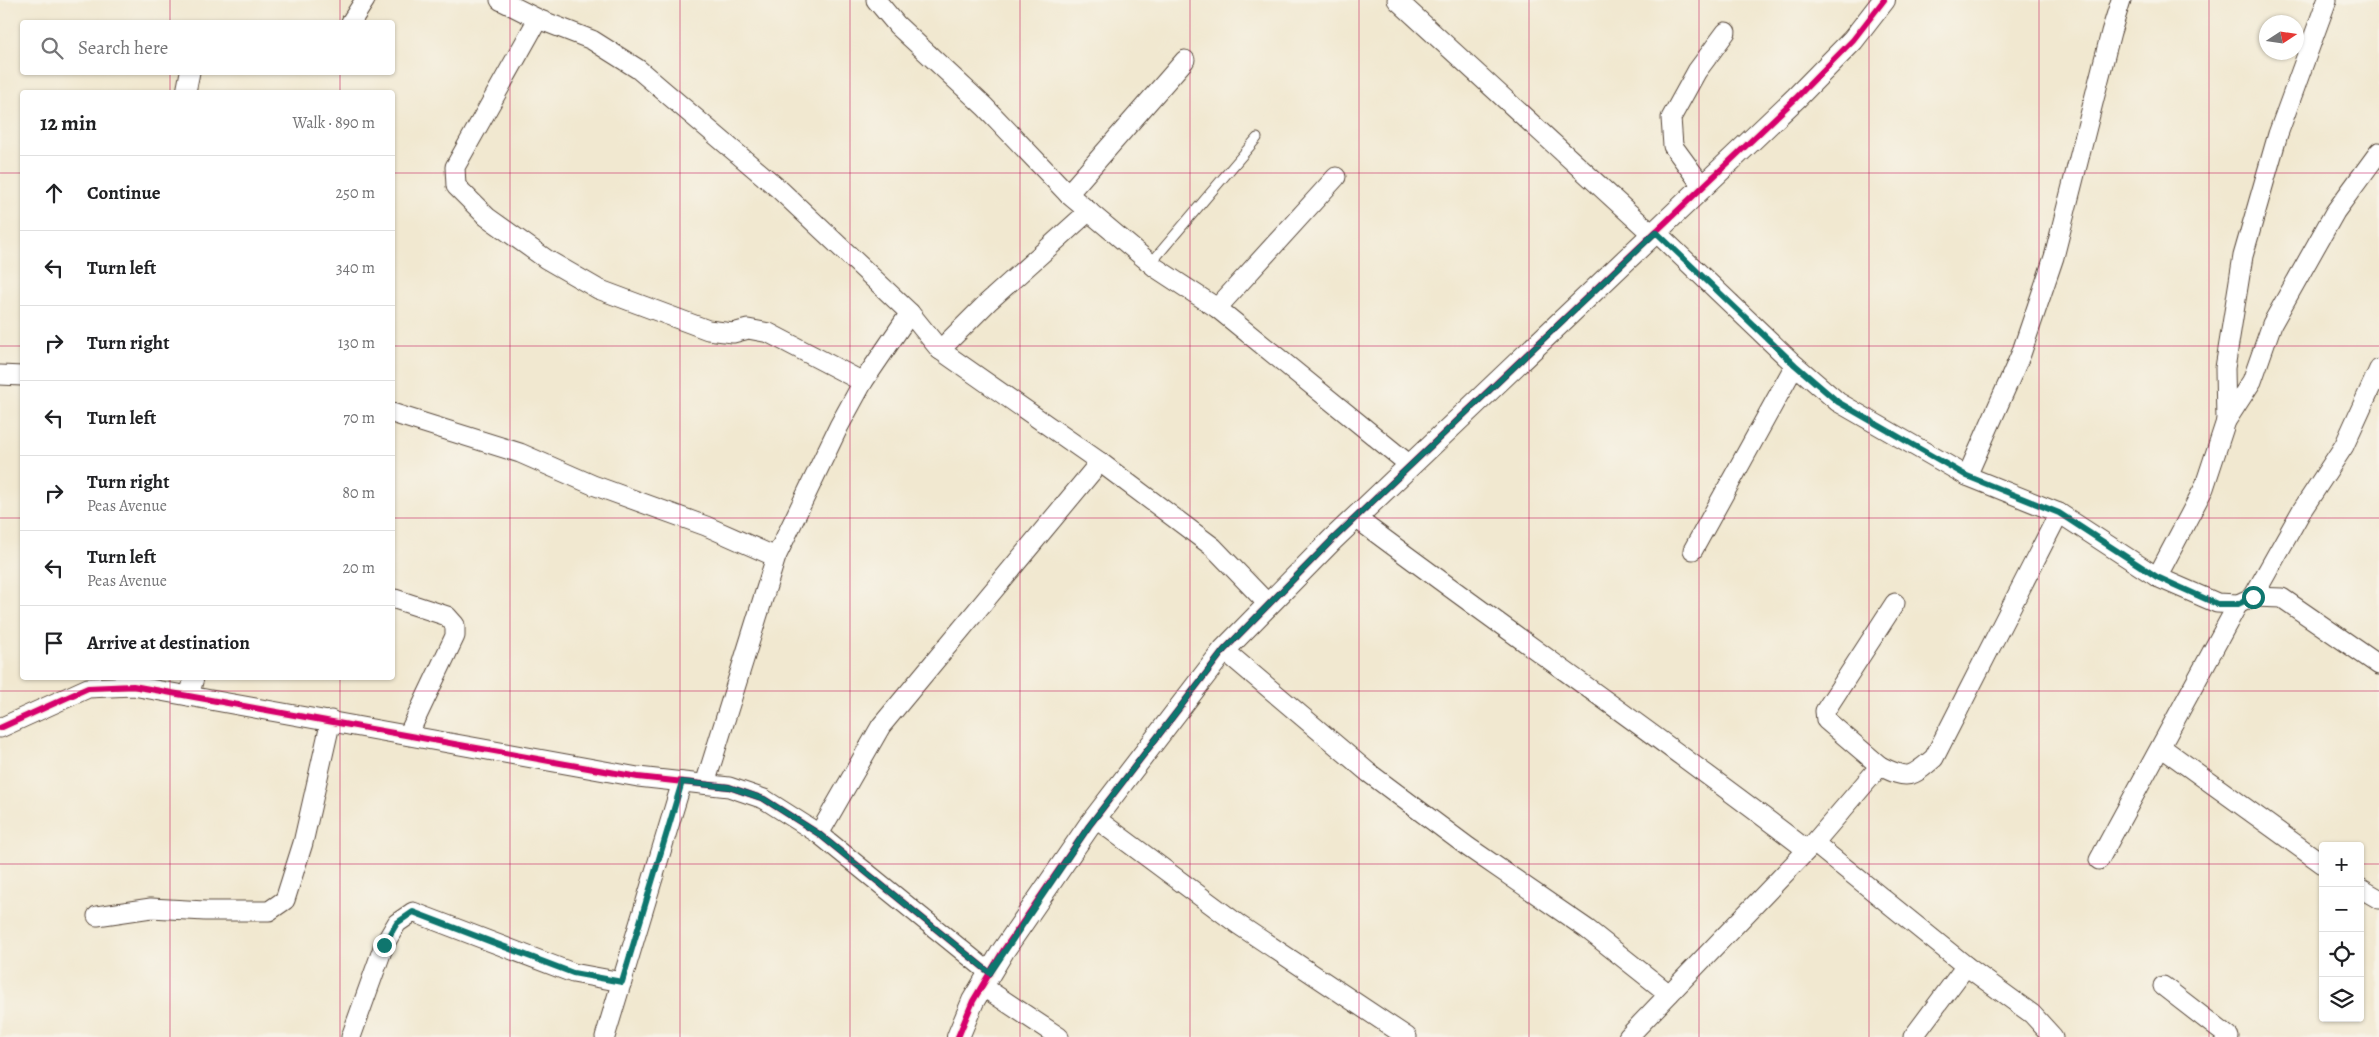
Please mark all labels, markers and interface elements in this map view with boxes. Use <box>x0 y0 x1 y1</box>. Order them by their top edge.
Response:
north arrow <box>2259 15 2304 60</box>
search box <box>20 20 395 75</box>
icon: search <box>38 34 66 62</box>
text: Search here <box>78 35 168 61</box>
text: 12 min <box>40 109 97 137</box>
text: Walk · 890 m <box>293 112 375 134</box>
icon: ahead <box>40 179 68 207</box>
text: Continue <box>87 180 161 206</box>
text: 250 m <box>336 182 375 204</box>
icon: left <box>40 254 68 282</box>
text: Turn left <box>87 255 156 281</box>
text: 340 m <box>336 257 375 279</box>
icon: right <box>40 329 68 357</box>
text: Turn right <box>87 330 169 356</box>
text: 130 m <box>338 332 375 354</box>
icon: left <box>40 404 68 432</box>
text: Turn left <box>87 405 156 431</box>
text: 70 m <box>343 407 375 429</box>
text: Turn right <box>87 469 169 495</box>
icon: right <box>40 479 68 507</box>
text: 80 m <box>342 482 375 504</box>
text: Peas Avenue <box>87 495 167 517</box>
text: Turn left <box>87 544 156 570</box>
icon: left <box>40 554 68 582</box>
text: 20 m <box>342 557 375 579</box>
text: Peas Avenue <box>87 570 167 592</box>
route start <box>2242 586 2265 609</box>
icon: arrive <box>40 629 68 657</box>
text: Arrive at destination <box>87 630 250 656</box>
map controls <box>2319 842 2364 1022</box>
button: + <box>2319 842 2364 887</box>
button: − <box>2319 887 2364 932</box>
button: locate <box>2319 932 2364 977</box>
route end <box>373 934 396 957</box>
button: layers <box>2319 977 2364 1022</box>

